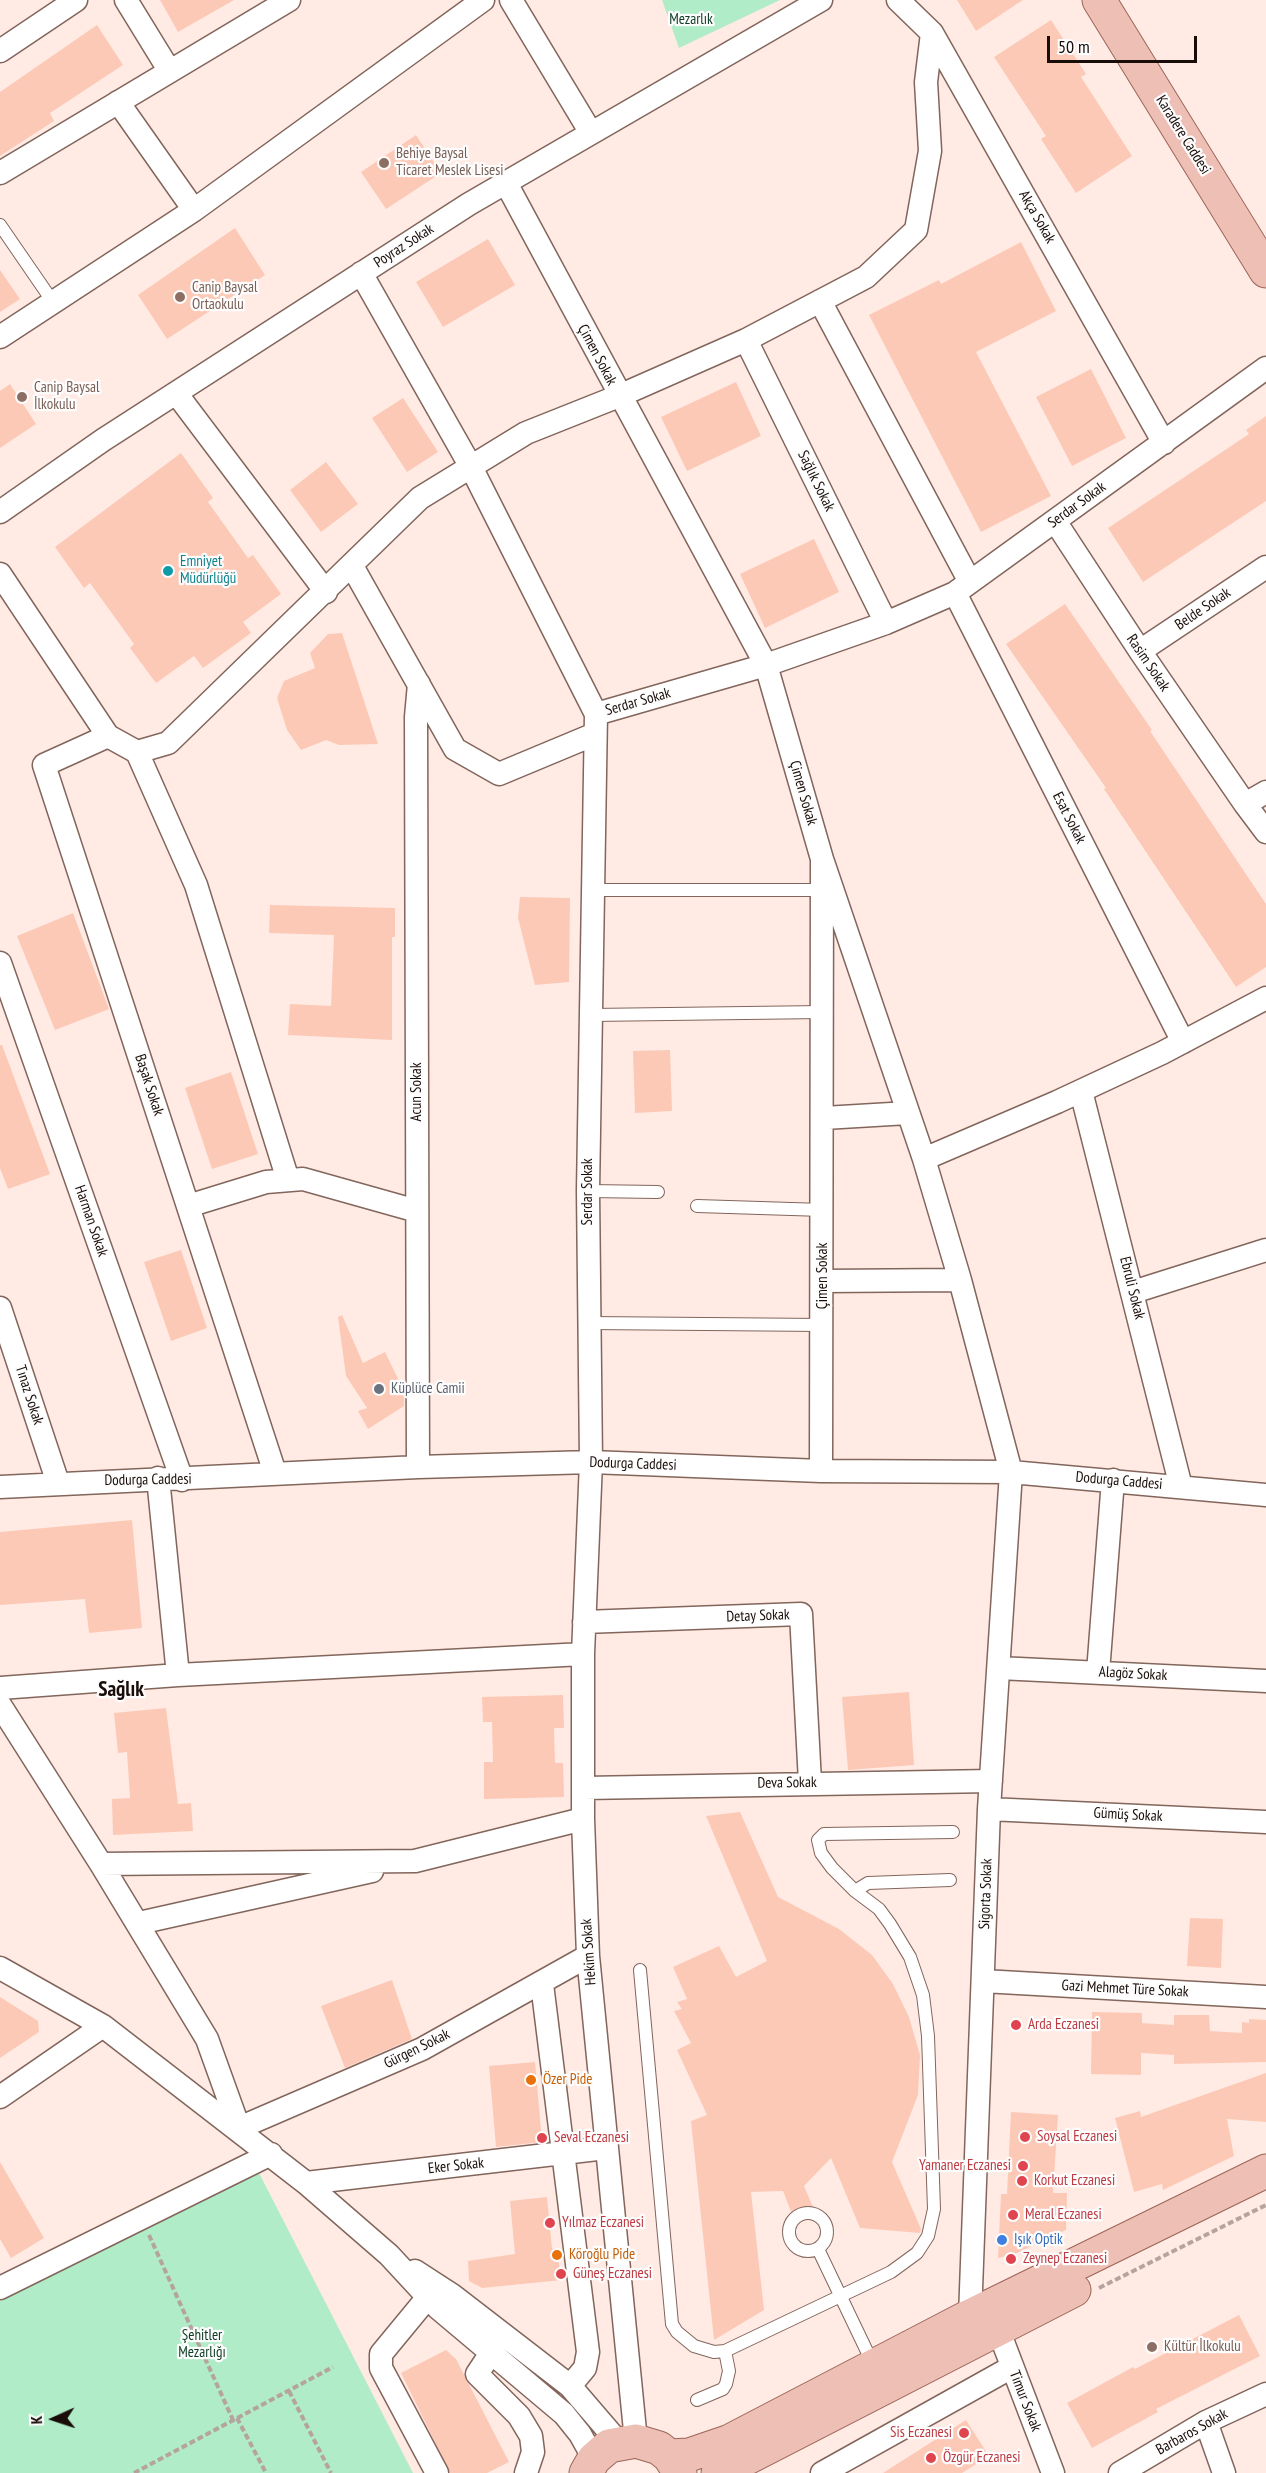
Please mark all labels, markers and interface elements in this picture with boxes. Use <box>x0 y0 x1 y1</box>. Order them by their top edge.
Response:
park label: Mezarlık <box>669 11 713 29</box>
scale bar <box>1050 24 1200 62</box>
text: 50 m <box>1058 35 1090 58</box>
street label: Karadere Caddesi <box>1152 92 1214 178</box>
place label: Behiye Baysal Ticaret Meslek Lisesi <box>396 145 503 180</box>
marker: Behiye Baysal Ticaret Meslek Lisesi <box>377 156 391 170</box>
street label: Akça Sokak <box>1015 187 1059 247</box>
street label: Poyraz Sokak <box>371 220 437 272</box>
place label: Canip Baysal Ortaokulu <box>192 279 257 314</box>
marker: Canip Baysal Ortaokulu <box>173 290 187 304</box>
street label: Çimen Sokak <box>573 321 621 389</box>
place label: Canip Baysal İlkokulu <box>34 379 99 414</box>
marker: Canip Baysal İlkokulu <box>15 390 29 404</box>
street label: Sağlık Sokak <box>794 448 838 514</box>
street label: Serdar Sokak <box>1045 478 1109 532</box>
place label: Emniyet Müdürlüğü <box>180 553 236 588</box>
marker: Emniyet Müdürlüğü <box>161 564 175 578</box>
street label: Belde Sokak <box>1172 584 1234 634</box>
street label: Rasim Sokak <box>1122 631 1174 695</box>
street label: Serdar Sokak <box>603 684 673 720</box>
street label: Çimen Sokak <box>785 759 821 827</box>
street label: Esat Sokak <box>1048 789 1090 847</box>
street label: Başak Sokak <box>131 1052 167 1118</box>
street label: Acun Sokak <box>408 1062 426 1122</box>
street label: Serdar Sokak <box>579 1158 597 1226</box>
street label: Harman Sokak <box>70 1183 112 1259</box>
street label: Çimen Sokak <box>814 1243 832 1309</box>
street label: Ebruli Sokak <box>1116 1255 1148 1321</box>
street label: Tınaz Sokak <box>11 1363 47 1427</box>
place label: Küplüce Camii <box>391 1380 465 1398</box>
marker: Küplüce Camii <box>372 1382 386 1396</box>
street label: Dodurga Caddesi <box>589 1453 677 1475</box>
street label: Dodurga Caddesi <box>1075 1468 1163 1494</box>
street label: Dodurga Caddesi <box>104 1470 192 1490</box>
street label: Detay Sokak <box>726 1606 790 1626</box>
street label: Alagöz Sokak <box>1098 1663 1168 1685</box>
district label: Sağlık <box>98 1677 144 1703</box>
street label: Deva Sokak <box>757 1773 817 1793</box>
street label: Gümüş Sokak <box>1093 1804 1163 1826</box>
street label: Sigorta Sokak <box>976 1858 996 1930</box>
street label: Hekim Sokak <box>578 1918 600 1986</box>
street label: Gazi Mehmet Türe Sokak <box>1061 1977 1189 2001</box>
place label: Arda Eczanesi <box>1028 2016 1099 2034</box>
marker: Arda Eczanesi <box>1009 2018 1023 2032</box>
street label: Gürgen Sokak <box>381 2025 453 2073</box>
place label: Özer Pide <box>543 2071 592 2089</box>
marker: Özer Pide <box>524 2073 538 2087</box>
place label: Soysal Eczanesi <box>1037 2128 1117 2146</box>
place label: Seval Eczanesi <box>554 2129 629 2147</box>
marker: Soysal Eczanesi <box>1018 2130 1032 2144</box>
marker: Seval Eczanesi <box>535 2131 549 2145</box>
street label: Eker Sokak <box>427 2154 485 2178</box>
place label: Yamaner Eczanesi <box>919 2157 1011 2175</box>
marker: Yamaner Eczanesi <box>1016 2159 1030 2173</box>
place label: Korkut Eczanesi <box>1034 2172 1115 2190</box>
marker: Korkut Eczanesi <box>1015 2174 1029 2188</box>
place label: Meral Eczanesi <box>1025 2206 1102 2224</box>
marker: Meral Eczanesi <box>1006 2208 1020 2222</box>
place label: Yılmaz Eczanesi <box>562 2214 644 2232</box>
marker: Yılmaz Eczanesi <box>543 2216 557 2230</box>
place label: Işık Optik <box>1014 2231 1063 2249</box>
marker: Işık Optik <box>995 2233 1009 2247</box>
place label: Köroğlu Pide <box>569 2246 635 2264</box>
marker: Köroğlu Pide <box>550 2248 564 2262</box>
place label: Zeynep Eczanesi <box>1023 2250 1107 2268</box>
marker: Zeynep Eczanesi <box>1004 2252 1018 2266</box>
place label: Güneş Eczanesi <box>573 2265 652 2283</box>
marker: Güneş Eczanesi <box>554 2267 568 2281</box>
park label: Şehitler Mezarlığı <box>178 2327 226 2362</box>
place label: Kültür İlkokulu <box>1164 2338 1241 2356</box>
marker: Kültür İlkokulu <box>1145 2340 1159 2354</box>
street label: Timur Sokak <box>1005 2368 1045 2434</box>
north arrow <box>24 2389 84 2449</box>
street label: Barbaros Sokak <box>1153 2405 1231 2459</box>
text: K <box>26 2415 46 2425</box>
place label: Sis Eczanesi <box>890 2424 952 2442</box>
marker: Sis Eczanesi <box>957 2426 971 2440</box>
place label: Özgür Eczanesi <box>943 2449 1021 2467</box>
marker: Özgür Eczanesi <box>924 2451 938 2465</box>

